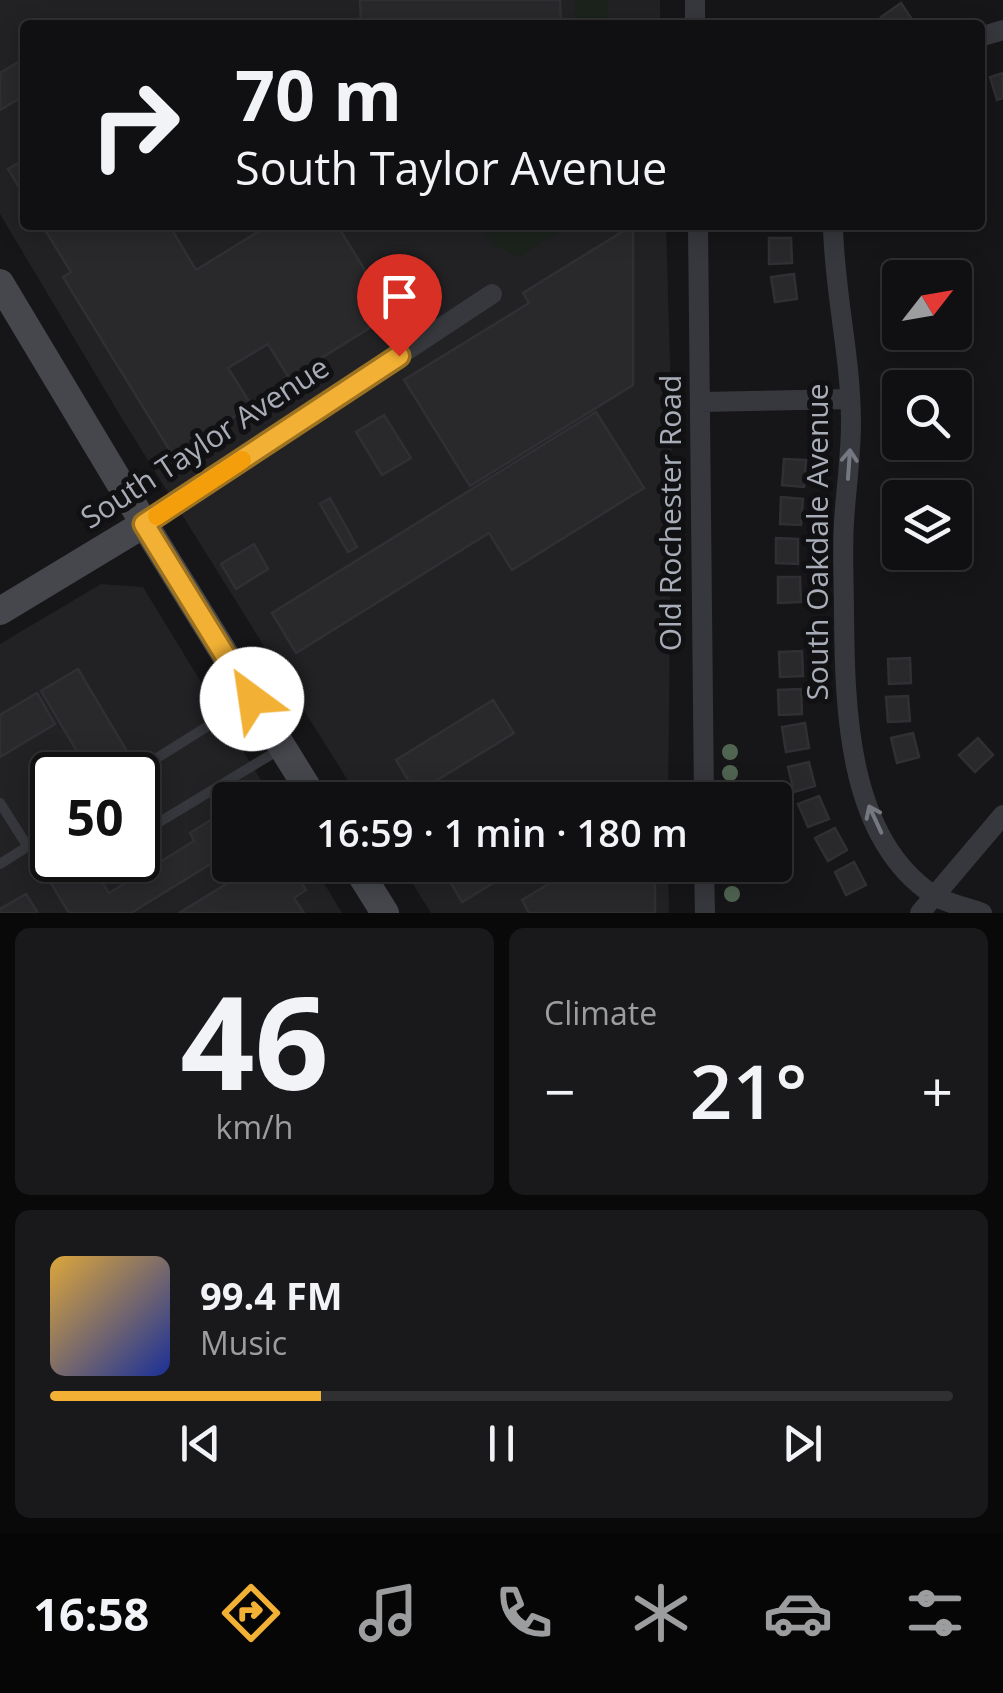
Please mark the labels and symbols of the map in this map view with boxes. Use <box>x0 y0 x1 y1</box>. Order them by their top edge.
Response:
pin <box>357 254 442 357</box>
north arrow <box>882 260 972 350</box>
street label: South Taylor Avenue <box>72 346 336 537</box>
street label: Old Rochester Road <box>649 375 690 651</box>
street label: South Oakdale Avenue <box>796 383 837 701</box>
one-way arrow <box>840 448 859 480</box>
position arrow <box>200 647 304 751</box>
speed limit sign: 50 <box>30 752 160 882</box>
one-way arrow <box>864 805 883 835</box>

